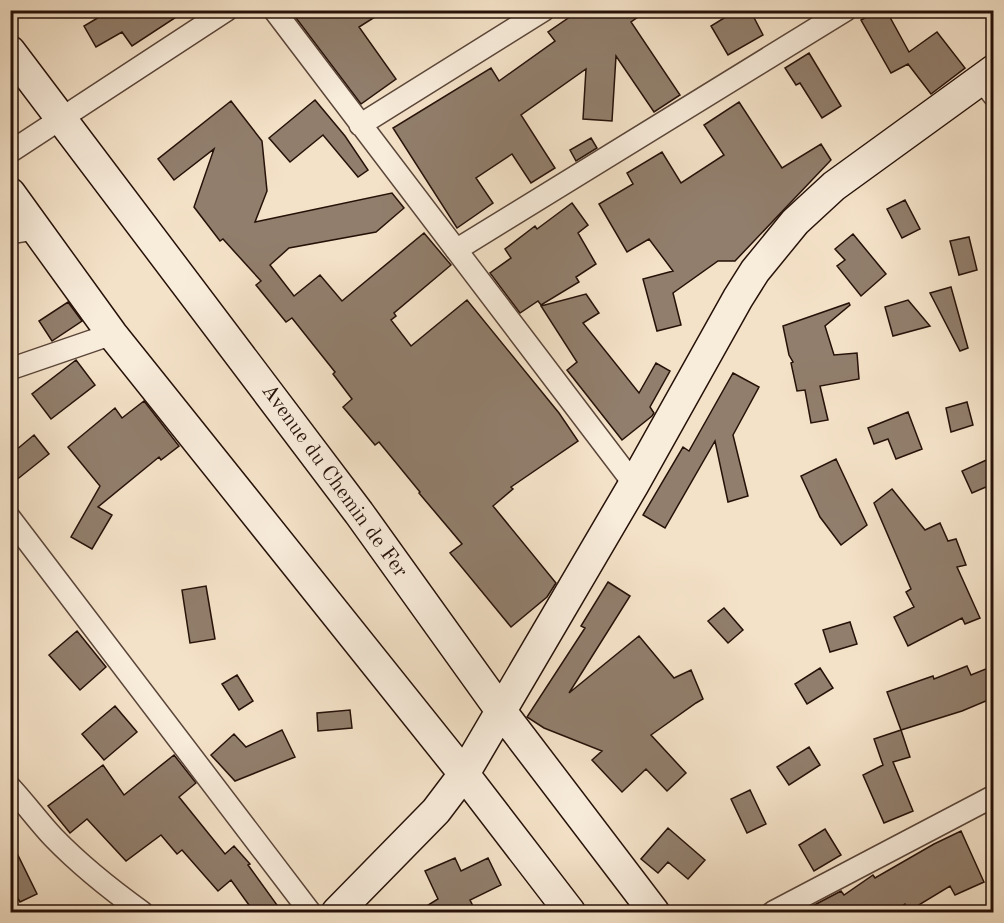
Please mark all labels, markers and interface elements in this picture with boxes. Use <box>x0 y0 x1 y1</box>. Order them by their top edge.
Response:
street label: Avenue du Chemin de Fer <box>257 381 411 582</box>

